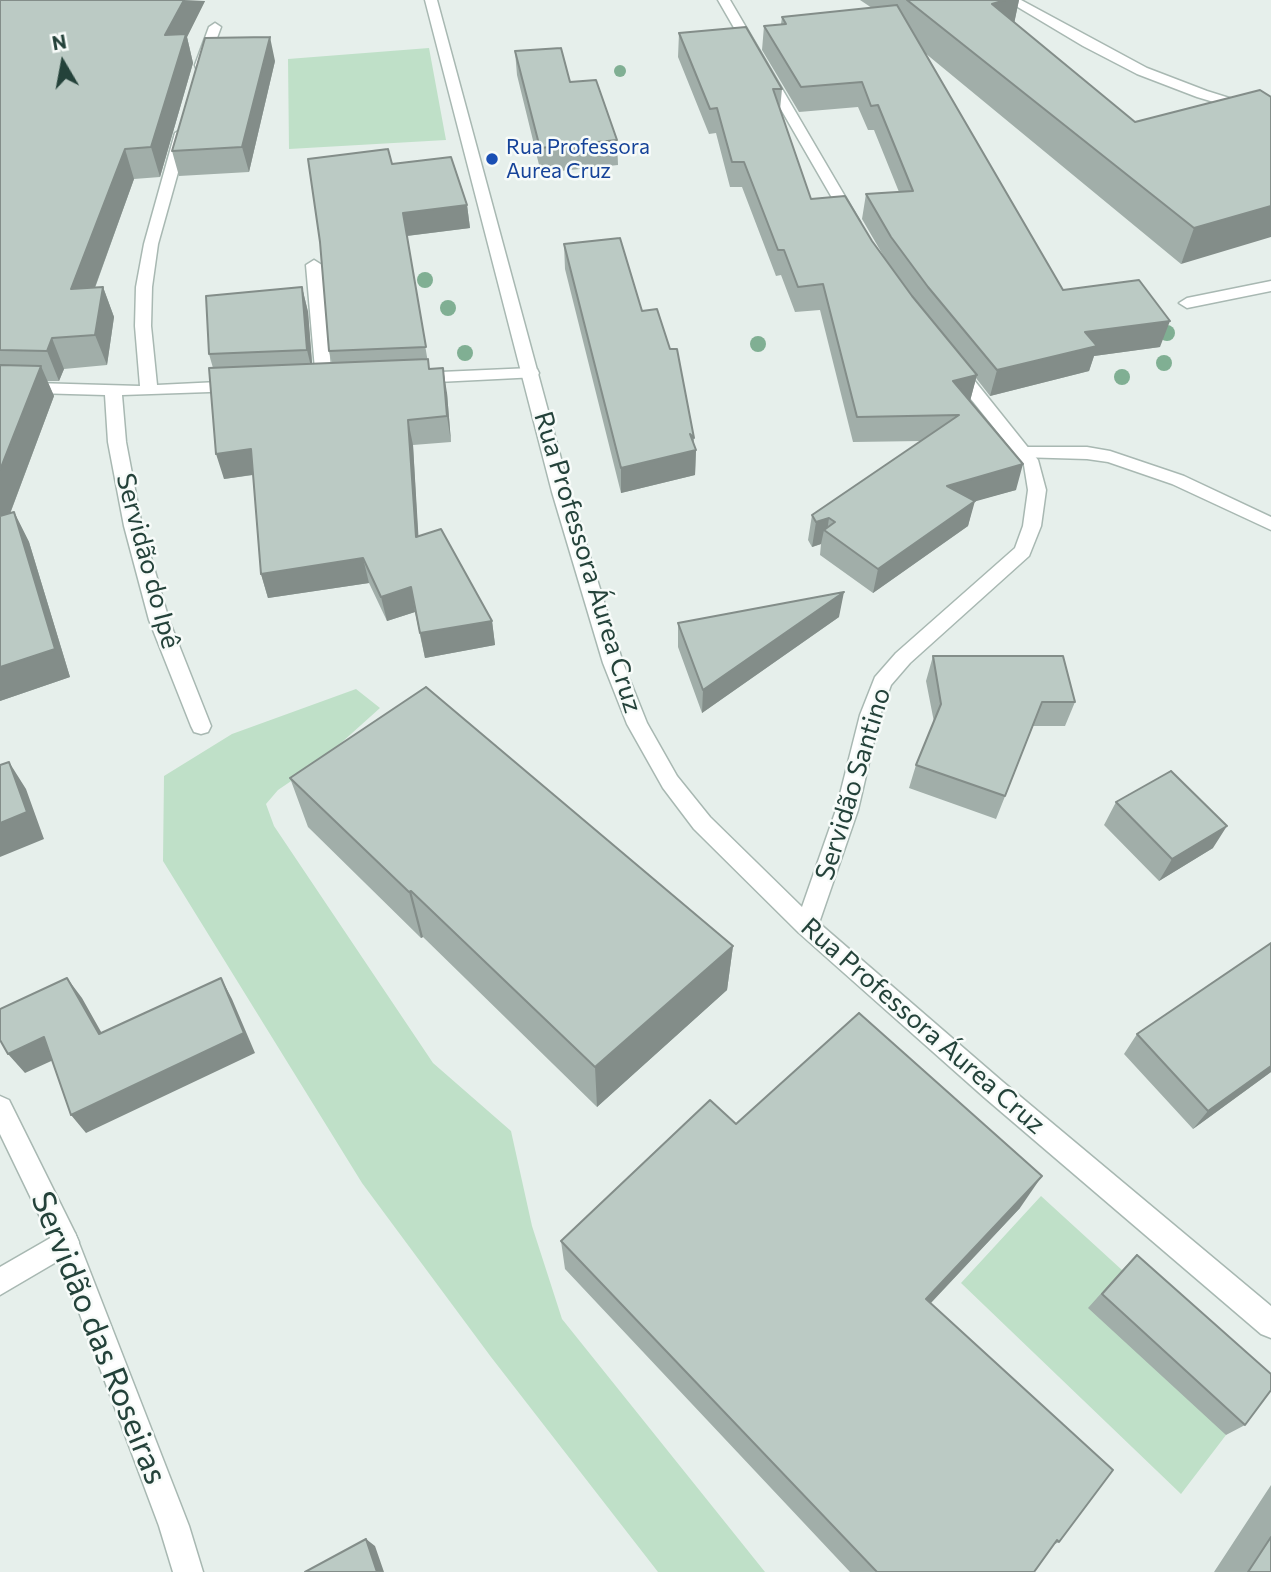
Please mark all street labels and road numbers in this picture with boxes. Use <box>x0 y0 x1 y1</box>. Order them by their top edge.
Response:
street label: Rua Professora Áurea Cruz <box>527 408 649 716</box>
street label: Servidão do Ipê <box>110 470 186 652</box>
street label: Servidão Santino <box>809 684 897 884</box>
street label: Rua Professora Áurea Cruz <box>795 911 1051 1141</box>
street label: Servidão das Roseiras <box>23 1186 175 1490</box>

